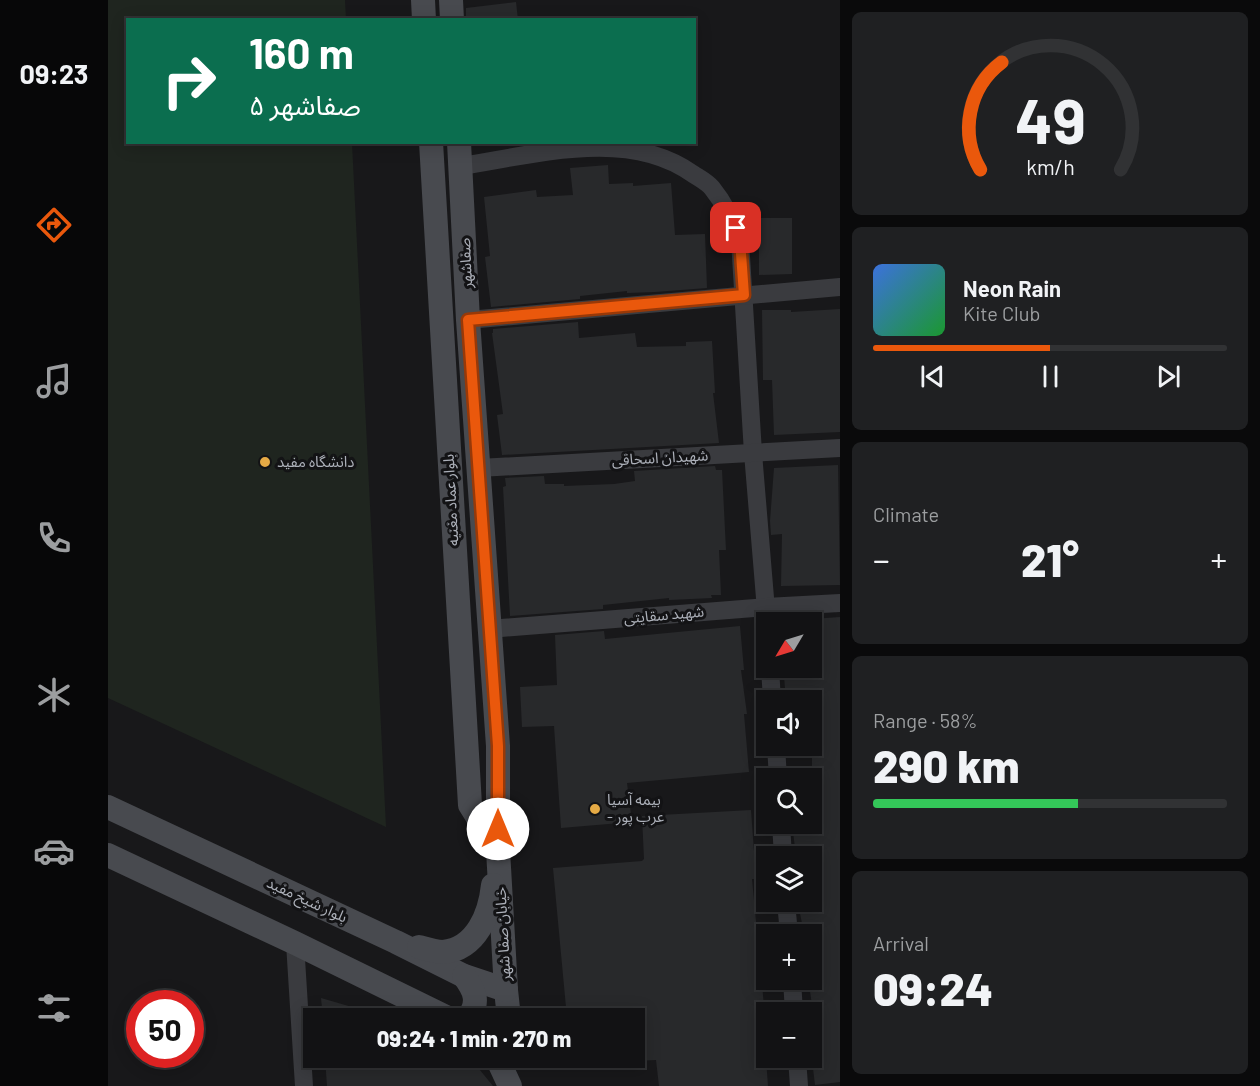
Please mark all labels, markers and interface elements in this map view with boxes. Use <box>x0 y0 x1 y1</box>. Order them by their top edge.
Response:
text: 160 m <box>249 27 354 77</box>
icon: right <box>150 42 228 120</box>
text: 09:23 <box>20 57 88 89</box>
text: 49 <box>1015 83 1085 157</box>
text: صفاشهر ۵ <box>249 88 361 120</box>
text: km/h <box>1026 155 1074 180</box>
pin <box>710 202 761 253</box>
icon: directions <box>33 204 75 246</box>
icon: arrive <box>719 211 752 244</box>
street label: صفاشهر <box>455 237 476 290</box>
text: Neon Rain <box>963 275 1061 301</box>
text: Kite Club <box>963 301 1040 325</box>
icon: music <box>33 360 75 402</box>
icon: previous <box>916 360 949 393</box>
icon: pause <box>1034 360 1067 393</box>
icon: next <box>1152 360 1185 393</box>
street label: شهیدان اسحاقی <box>611 445 709 470</box>
place label: دانشگاه مفید <box>277 452 354 470</box>
street label: بلوار عماد مغنیه <box>439 454 462 547</box>
marker: دانشگاه مفید <box>258 455 272 469</box>
text: Climate <box>873 502 939 526</box>
icon: phone <box>33 517 75 559</box>
text: 21° <box>1021 532 1079 586</box>
text: − <box>873 539 890 579</box>
text: + <box>1210 539 1227 579</box>
street label: شهید سقایتی <box>623 602 705 627</box>
north arrow <box>756 612 822 678</box>
map controls <box>756 612 822 1068</box>
icon: climate <box>33 674 75 716</box>
button: sound <box>756 690 822 756</box>
text: Range · 58% <box>873 708 977 732</box>
text: 290 km <box>873 738 1020 792</box>
button: search <box>756 768 822 834</box>
place label: بیمه آسیا - عرب پور <box>607 790 665 827</box>
position arrow <box>466 797 530 861</box>
marker: بیمه آسیا - عرب پور <box>588 802 602 816</box>
icon: car <box>33 830 75 872</box>
button: layers <box>756 846 822 912</box>
street label: بلوار شیخ مفید <box>263 873 350 929</box>
street label: خیابان صفا شهر <box>491 886 515 983</box>
button: + <box>756 924 822 990</box>
text: Arrival <box>873 931 929 955</box>
text: 09:24 <box>873 961 993 1015</box>
icon: filters <box>33 987 75 1029</box>
speed limit sign: 50 <box>126 990 204 1068</box>
button: − <box>756 1002 822 1068</box>
text: 09:24 · 1 min · 270 m <box>377 1025 571 1051</box>

